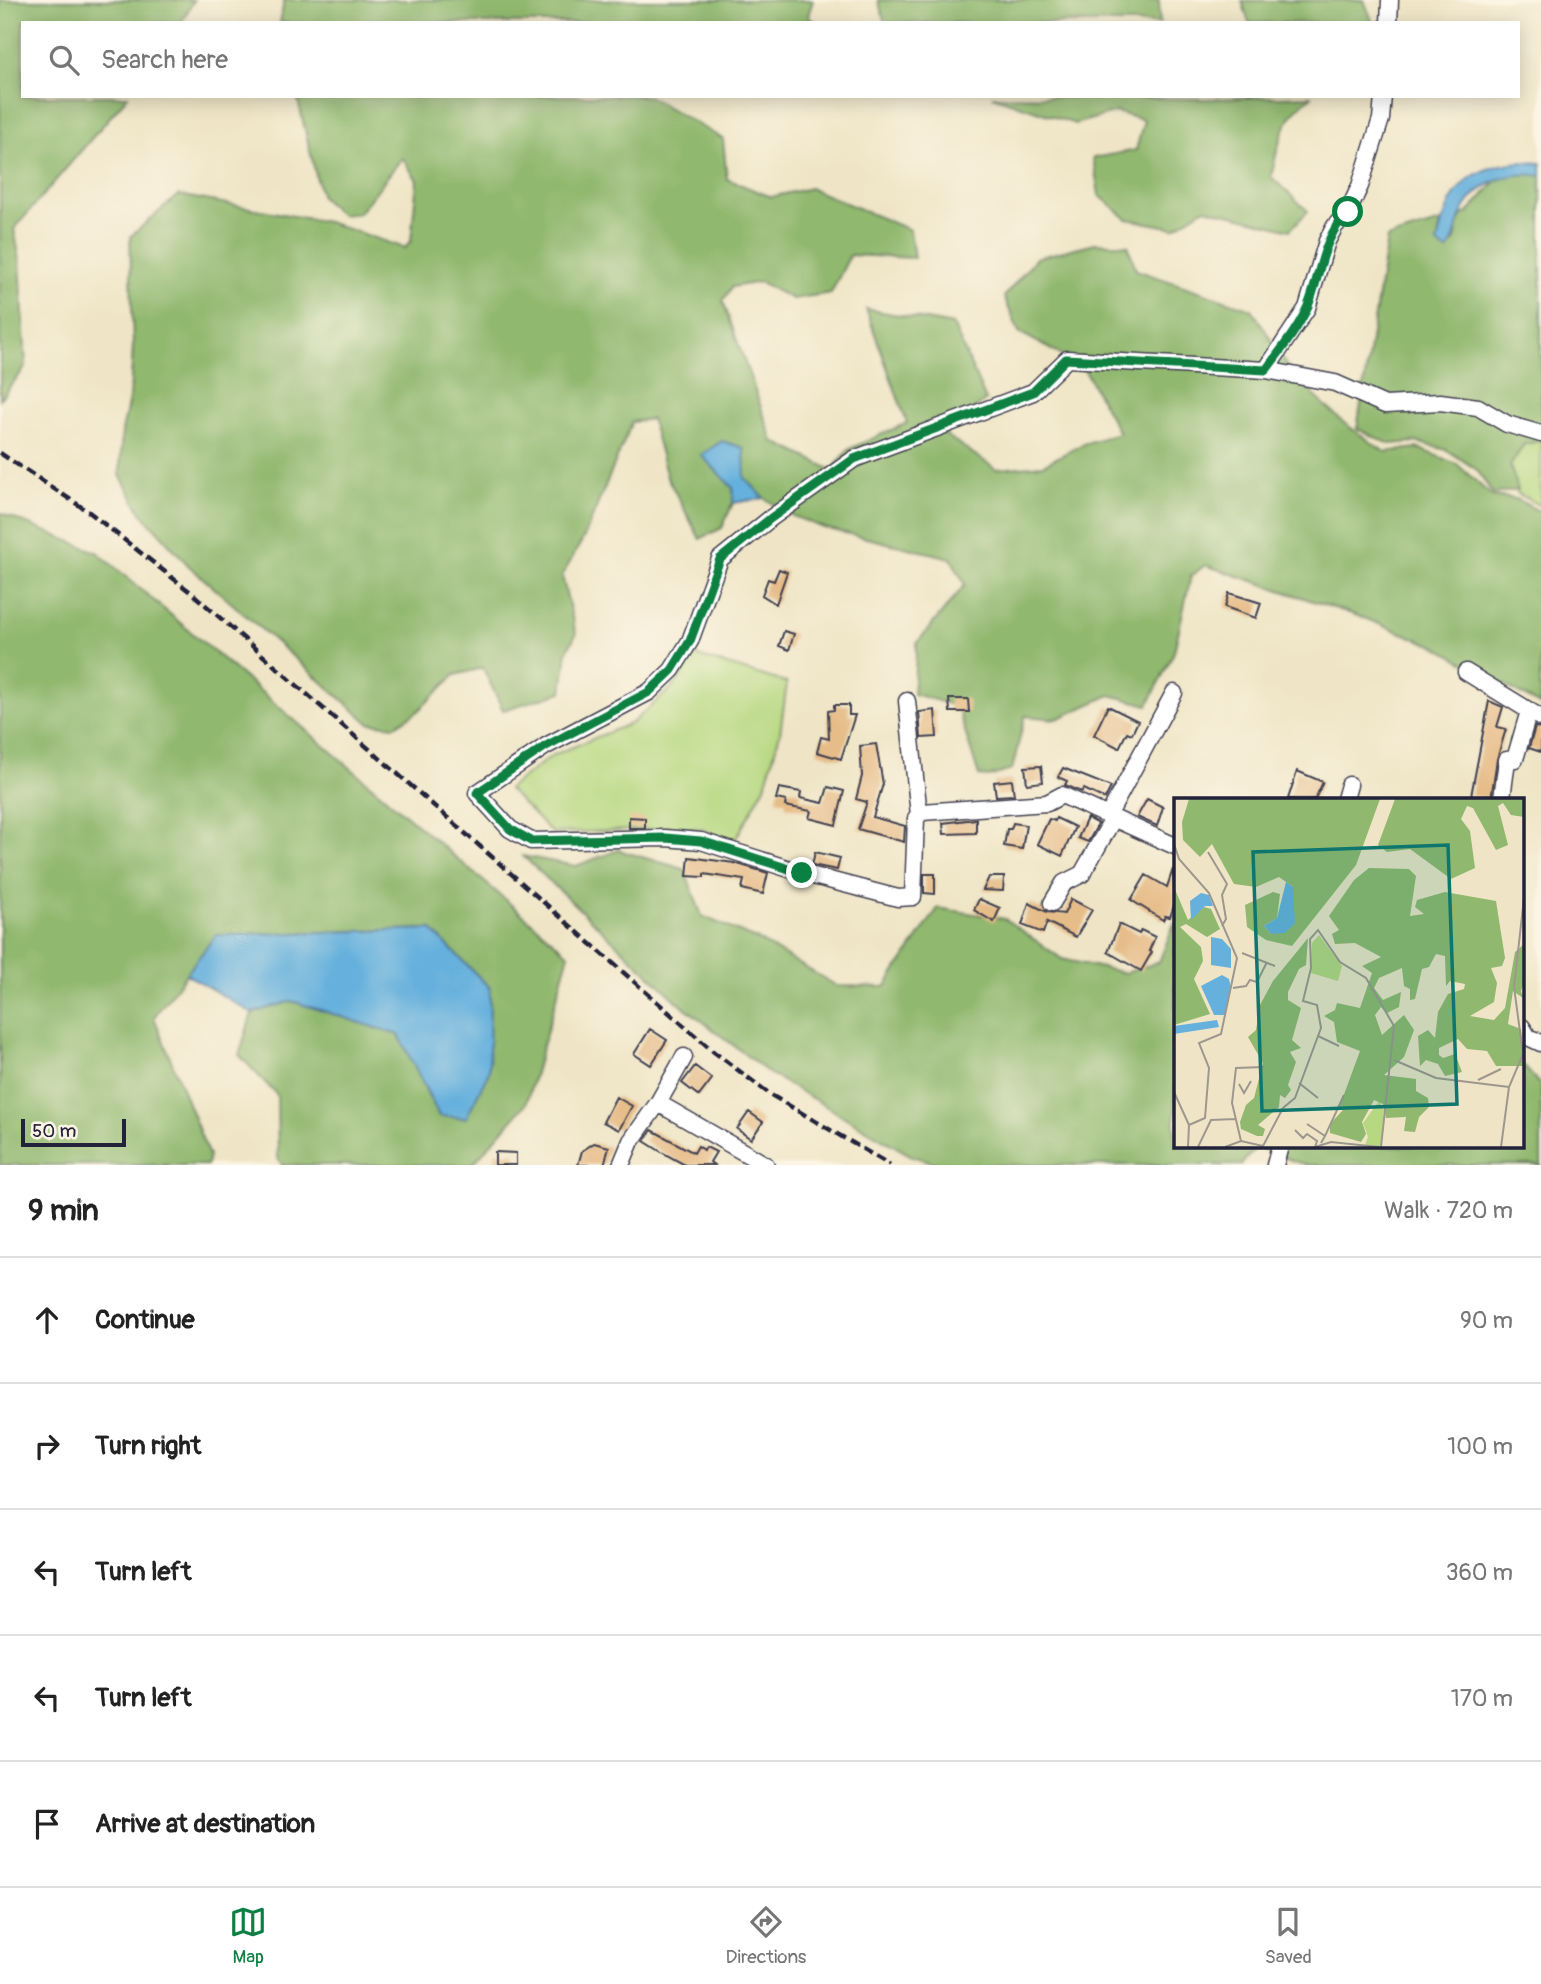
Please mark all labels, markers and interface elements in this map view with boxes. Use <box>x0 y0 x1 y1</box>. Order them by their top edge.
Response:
search box <box>21 21 1520 98</box>
icon: search <box>45 41 83 79</box>
text: Search here <box>101 44 228 76</box>
route start <box>1332 196 1363 227</box>
inset map <box>1174 798 1524 1148</box>
route end <box>786 857 817 888</box>
scale bar <box>21 1116 126 1148</box>
text: 50 m <box>32 1119 76 1143</box>
text: 9 min <box>28 1192 99 1229</box>
text: Walk · 720 m <box>1384 1196 1513 1225</box>
icon: ahead <box>28 1301 66 1339</box>
text: Continue <box>95 1304 195 1336</box>
text: 90 m <box>1460 1306 1513 1335</box>
icon: right <box>28 1427 66 1465</box>
text: Turn right <box>95 1430 201 1462</box>
text: 100 m <box>1447 1432 1513 1461</box>
icon: left <box>28 1553 66 1591</box>
text: Turn left <box>95 1556 191 1588</box>
text: 360 m <box>1446 1558 1513 1587</box>
icon: left <box>28 1679 66 1717</box>
text: Turn left <box>95 1682 191 1714</box>
text: 170 m <box>1451 1684 1513 1713</box>
icon: arrive <box>28 1805 66 1843</box>
text: Arrive at destination <box>95 1808 315 1840</box>
tab: Map <box>229 1903 267 1969</box>
tab: Directions <box>726 1903 806 1969</box>
tab: Saved <box>1265 1903 1312 1969</box>

